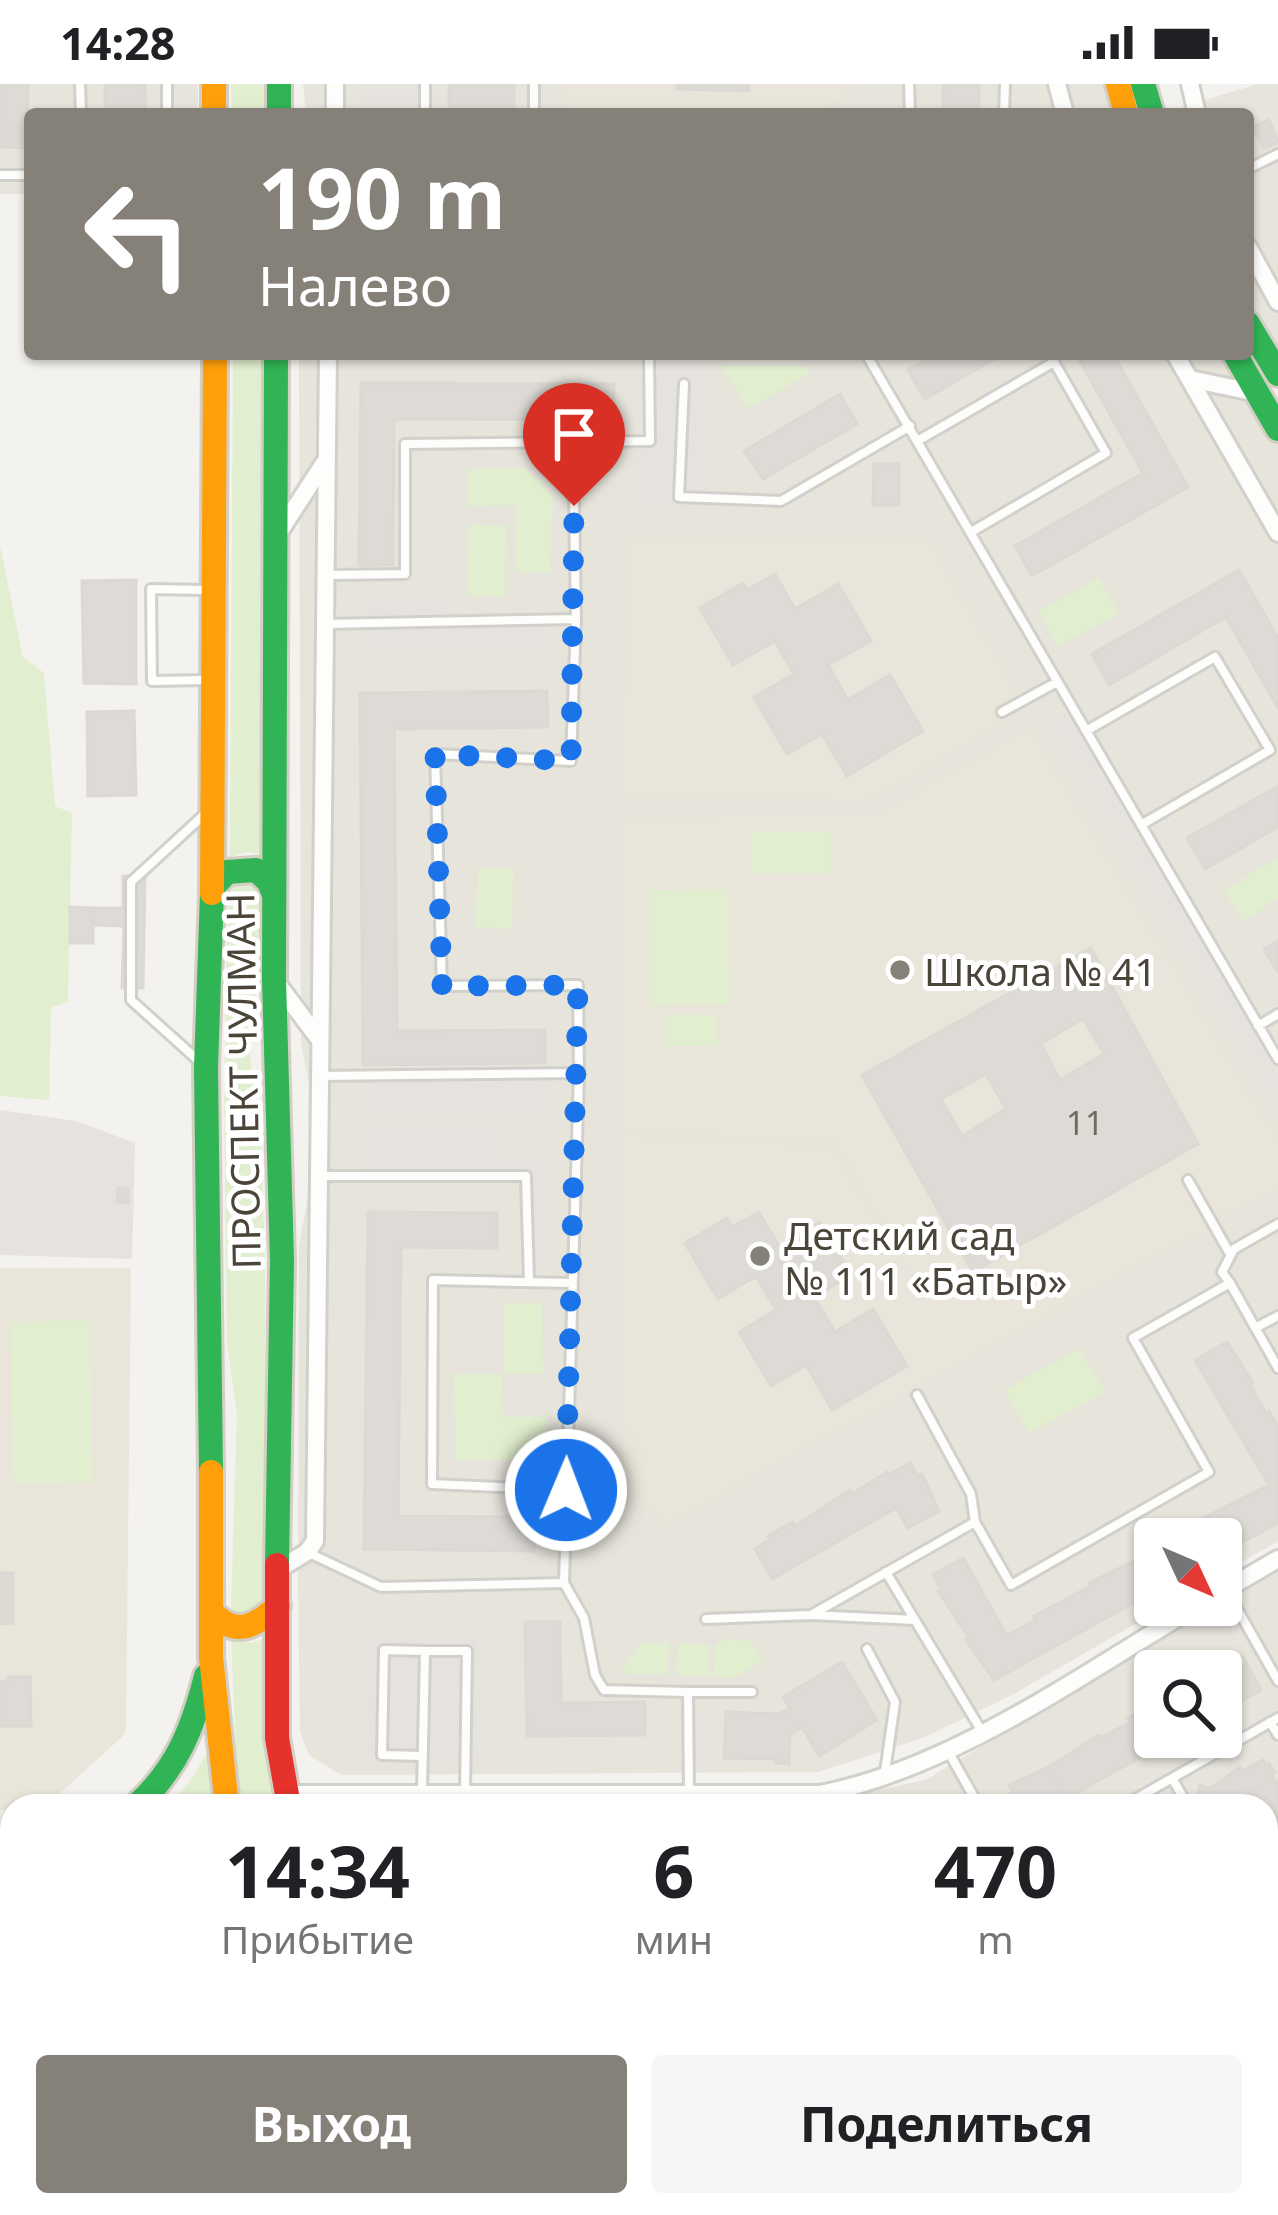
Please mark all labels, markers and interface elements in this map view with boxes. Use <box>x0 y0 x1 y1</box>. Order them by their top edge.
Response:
text: 14:28 <box>60 12 176 73</box>
text: 190 m <box>258 139 506 254</box>
icon: left <box>60 156 216 312</box>
text: Налево <box>258 248 452 322</box>
pin <box>523 383 625 506</box>
icon: arrive <box>541 401 607 467</box>
street label: ПРОСПЕКТ ЧУЛМАН <box>212 892 272 1270</box>
place label: Школа № 41 <box>924 944 1157 997</box>
marker: Школа № 41 <box>887 957 913 983</box>
house number: 11 <box>1066 1100 1104 1145</box>
place label: Детский сад № 111 «Батыр» <box>784 1208 1067 1306</box>
marker: Детский сад № 111 «Батыр» <box>747 1243 773 1269</box>
position arrow <box>503 1427 629 1553</box>
north arrow <box>1134 1518 1242 1626</box>
map controls <box>1134 1518 1242 1758</box>
button: search <box>1134 1650 1242 1758</box>
text: 14:34 <box>225 1821 410 1919</box>
text: 6 <box>653 1821 694 1919</box>
text: 470 <box>934 1821 1057 1919</box>
text: Прибытие <box>221 1912 414 1965</box>
text: мин <box>635 1912 713 1965</box>
text: m <box>977 1912 1014 1965</box>
button: Выход <box>36 2055 627 2193</box>
button: Поделиться <box>651 2055 1242 2193</box>

